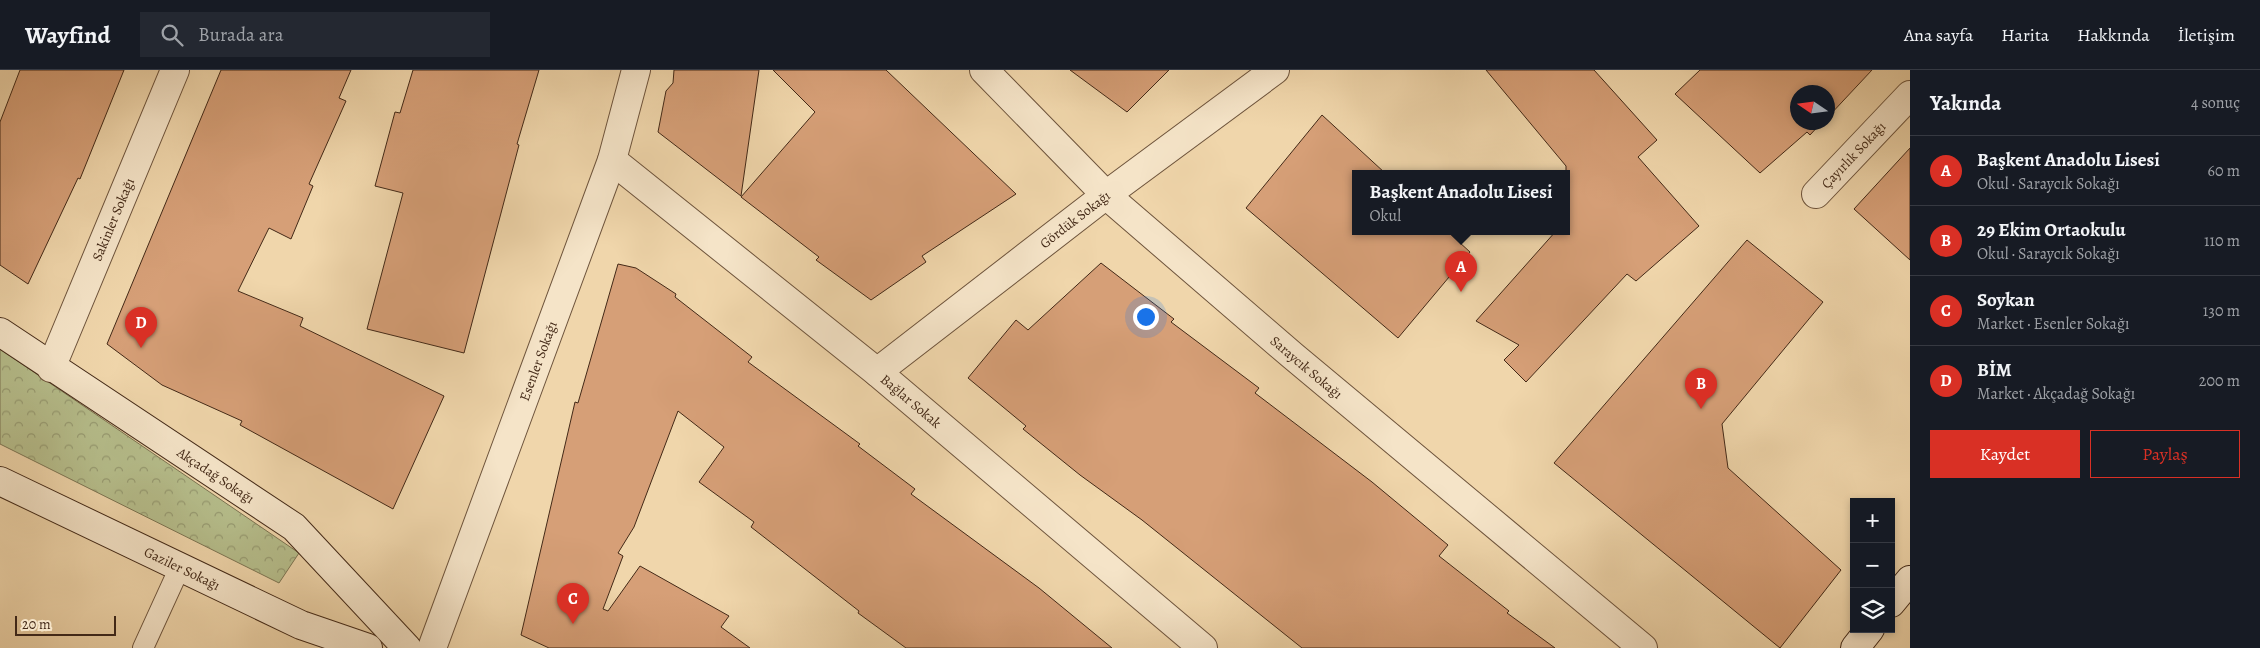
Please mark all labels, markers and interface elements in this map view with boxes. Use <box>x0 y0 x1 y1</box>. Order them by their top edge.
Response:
search box <box>140 12 490 57</box>
text: Wayfind <box>25 19 110 51</box>
icon: search <box>158 21 186 49</box>
text: Burada ara <box>198 22 284 48</box>
text: Ana sayfa <box>1904 23 1973 47</box>
text: Harita <box>2001 23 2049 47</box>
text: Hakkında <box>2077 23 2150 47</box>
text: İletişim <box>2178 23 2235 47</box>
north arrow <box>1790 85 1835 130</box>
text: Yakında <box>1930 89 2001 117</box>
text: 4 sonuç <box>2191 92 2240 114</box>
street label: Çayırlık Sokağı <box>1817 117 1890 193</box>
text: Başkent Anadolu Lisesi <box>1977 147 2160 173</box>
text: A <box>1941 160 1951 182</box>
text: 60 m <box>2208 160 2240 182</box>
popup <box>1352 170 1570 235</box>
text: Okul · Saraycık Sokağı <box>1977 173 2120 195</box>
street label: Sakinler Sokağı <box>88 175 139 264</box>
text: Başkent Anadolu Lisesi <box>1370 179 1552 205</box>
street label: Gördük Sokağı <box>1036 186 1114 253</box>
text: Okul <box>1370 205 1401 227</box>
text: 29 Ekim Ortaokulu <box>1977 217 2126 243</box>
text: B <box>1941 230 1951 252</box>
text: 110 m <box>2204 230 2240 252</box>
text: Okul · Saraycık Sokağı <box>1977 243 2120 265</box>
pin: A <box>1445 251 1477 292</box>
text: Soykan <box>1977 287 2035 313</box>
text: C <box>1941 300 1951 322</box>
text: 130 m <box>2203 300 2240 322</box>
your location <box>1133 304 1159 330</box>
pin: D <box>125 307 157 348</box>
text: Market · Esenler Sokağı <box>1977 313 2130 335</box>
street label: Esenler Sokağı <box>515 318 562 404</box>
street label: Saraycık Sokağı <box>1266 332 1347 404</box>
text: BİM <box>1977 357 2012 383</box>
pin: B <box>1685 368 1717 409</box>
street label: Bağlar Sokak <box>876 370 945 433</box>
text: D <box>1940 370 1952 392</box>
text: 200 m <box>2199 370 2240 392</box>
text: Market · Akçadağ Sokağı <box>1977 383 2135 405</box>
button: Kaydet <box>1930 430 2080 478</box>
button: Paylaş <box>2090 430 2240 478</box>
street label: Akçadağ Sokağı <box>172 442 258 508</box>
map controls <box>1850 498 1895 633</box>
button: + <box>1850 498 1895 543</box>
street label: Gaziler Sokağı <box>141 542 223 595</box>
button: − <box>1850 543 1895 588</box>
pin: C <box>557 583 589 624</box>
button: layers <box>1850 588 1895 633</box>
scale bar <box>15 613 116 636</box>
text: 20 m <box>22 615 51 634</box>

